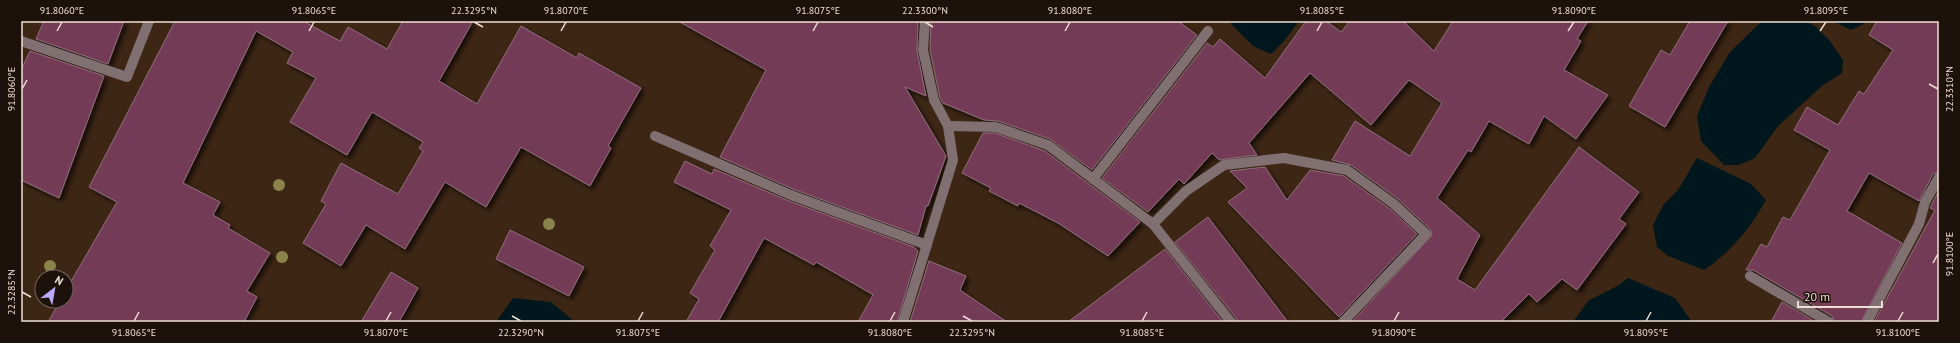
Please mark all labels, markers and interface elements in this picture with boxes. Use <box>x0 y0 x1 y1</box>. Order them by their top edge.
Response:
text: 91.8060°E <box>40 4 84 17</box>
text: 91.8065°E <box>292 4 336 17</box>
text: 22.3295°N <box>451 4 497 17</box>
text: 91.8070°E <box>544 4 588 17</box>
text: 91.8075°E <box>796 4 840 17</box>
text: 22.3300°N <box>902 4 948 17</box>
text: 91.8080°E <box>1048 4 1092 17</box>
text: 91.8085°E <box>1300 4 1344 17</box>
text: 91.8090°E <box>1552 4 1596 17</box>
text: 91.8095°E <box>1804 4 1848 17</box>
text: 22.3310°N <box>1943 66 1956 112</box>
text: 91.8060°E <box>5 67 18 111</box>
text: 91.8100°E <box>1943 232 1956 276</box>
text: 22.3285°N <box>5 269 18 315</box>
north arrow <box>34 269 74 309</box>
text: N <box>52 273 66 288</box>
scale bar <box>1798 283 1882 309</box>
text: 20 m <box>1804 289 1830 304</box>
text: 91.8065°E <box>112 326 156 339</box>
text: 91.8070°E <box>364 326 408 339</box>
text: 22.3290°N <box>498 326 544 339</box>
text: 91.8075°E <box>616 326 660 339</box>
text: 91.8080°E <box>868 326 912 339</box>
text: 22.3295°N <box>949 326 995 339</box>
text: 91.8085°E <box>1120 326 1164 339</box>
text: 91.8090°E <box>1372 326 1416 339</box>
text: 91.8095°E <box>1624 326 1668 339</box>
text: 91.8100°E <box>1876 326 1920 339</box>

